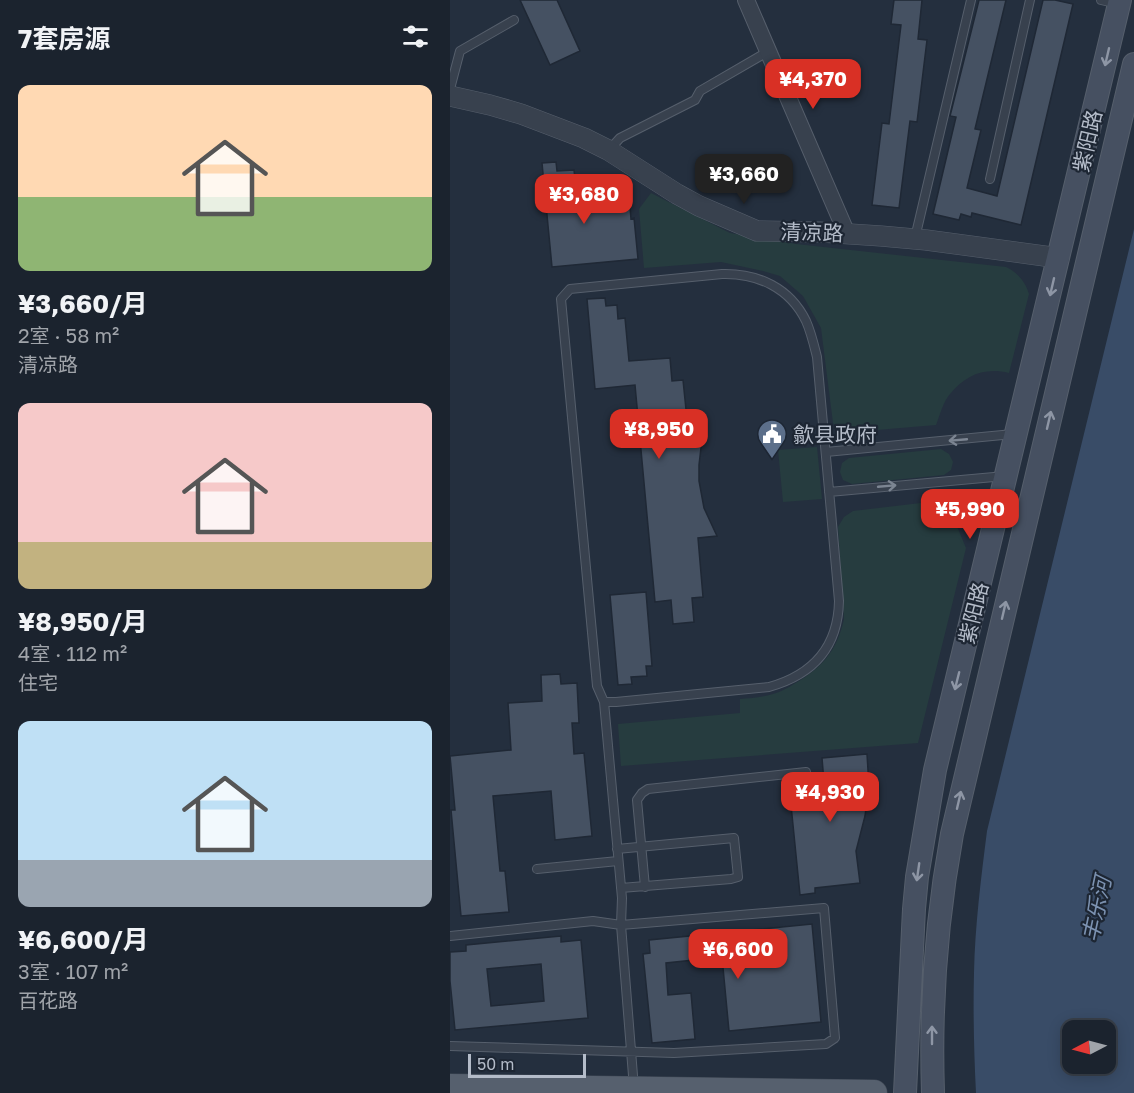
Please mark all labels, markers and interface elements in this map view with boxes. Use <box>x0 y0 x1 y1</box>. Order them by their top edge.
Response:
icon: filters <box>399 20 432 53</box>
text: 7套房源 <box>18 23 110 54</box>
one-way arrow <box>1100 47 1112 66</box>
pin: ¥4,370 <box>764 59 862 110</box>
text: ¥4,370 <box>779 66 847 90</box>
street label: 紫阳路 <box>1067 107 1107 175</box>
icon: home <box>171 124 279 232</box>
pin: ¥3,660 <box>695 154 793 205</box>
text: ¥3,660 <box>709 161 779 185</box>
pin: ¥3,680 <box>535 174 633 225</box>
text: ¥3,680 <box>549 181 619 205</box>
street label: 清凉路 <box>780 218 844 246</box>
one-way arrow <box>1045 278 1057 297</box>
text: ¥3,660/月 <box>18 288 148 319</box>
text: 2室 · 58 m² <box>18 323 119 347</box>
text: 清凉路 <box>18 352 78 376</box>
pin: ¥8,950 <box>610 409 708 460</box>
one-way arrow <box>1044 411 1056 430</box>
text: ¥8,950 <box>624 416 694 440</box>
public building icon: 歙县政府 <box>756 418 788 460</box>
place label: 歙县政府 <box>793 421 877 447</box>
one-way arrow <box>949 435 969 446</box>
icon: home <box>171 442 279 550</box>
one-way arrow <box>877 480 897 491</box>
pin: ¥5,990 <box>921 489 1019 540</box>
text: ¥5,990 <box>935 496 1005 520</box>
street label: 紫阳路 <box>953 579 993 647</box>
one-way arrow <box>999 601 1010 620</box>
text: ¥8,950/月 <box>18 606 148 637</box>
text: 4室 · 112 m² <box>18 641 127 665</box>
text: 住宅 <box>18 670 58 694</box>
one-way arrow <box>950 671 962 690</box>
icon: home <box>171 760 279 868</box>
pin: ¥4,930 <box>781 772 879 823</box>
text: ¥4,930 <box>795 779 865 803</box>
one-way arrow <box>954 790 965 810</box>
one-way arrow <box>912 862 923 882</box>
water label: 丰乐河 <box>1076 870 1117 944</box>
text: ¥6,600/月 <box>18 924 149 955</box>
pin: ¥6,600 <box>689 929 787 980</box>
text: ¥6,600 <box>703 936 774 960</box>
text: 3室 · 107 m² <box>18 959 128 983</box>
text: 百花路 <box>18 988 78 1012</box>
north arrow <box>1062 1020 1116 1074</box>
map controls <box>1062 1020 1116 1074</box>
one-way arrow <box>926 1025 938 1045</box>
scale bar <box>468 1051 586 1078</box>
text: 50 m <box>477 1054 514 1074</box>

